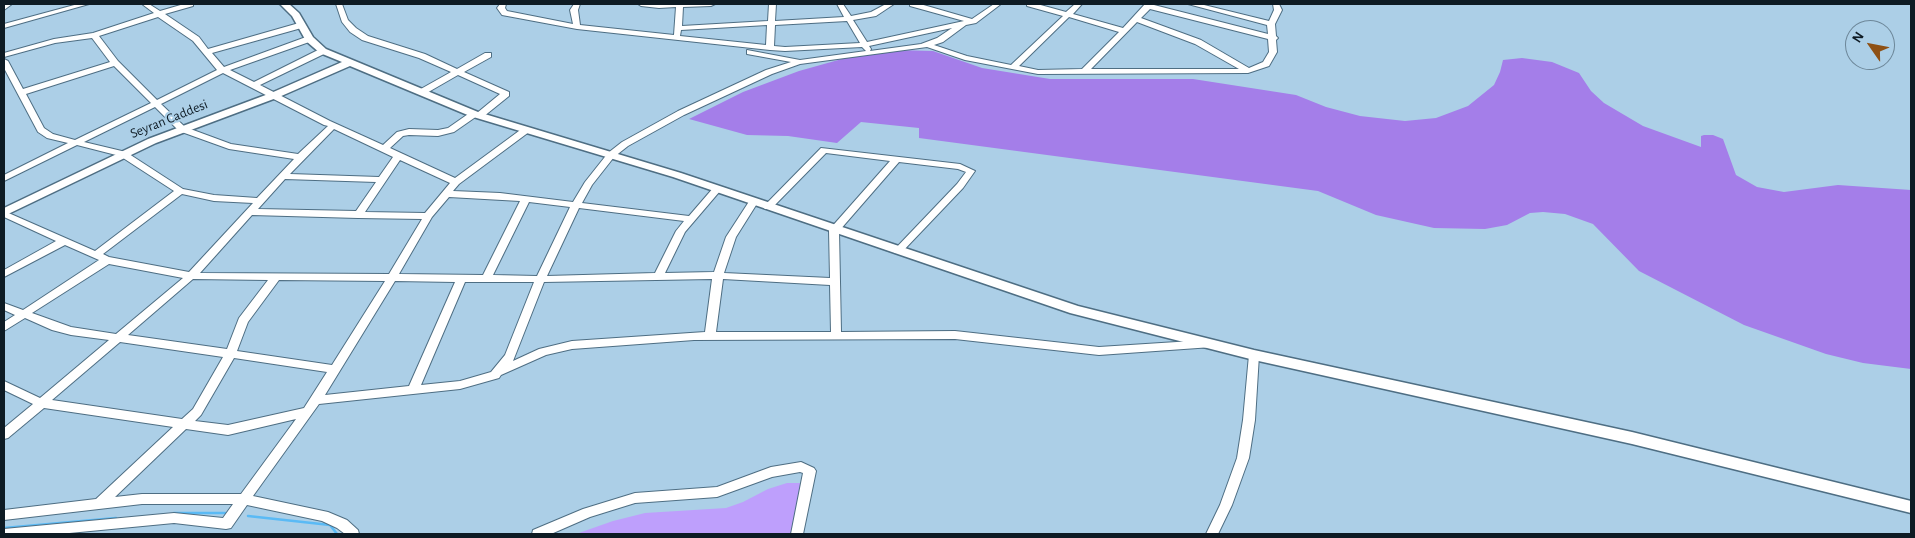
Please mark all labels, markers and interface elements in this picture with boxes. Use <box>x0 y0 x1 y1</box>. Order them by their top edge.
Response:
north arrow <box>1845 20 1895 70</box>
text: N <box>1850 29 1867 45</box>
street label: Seyran Caddesi <box>128 96 210 142</box>

